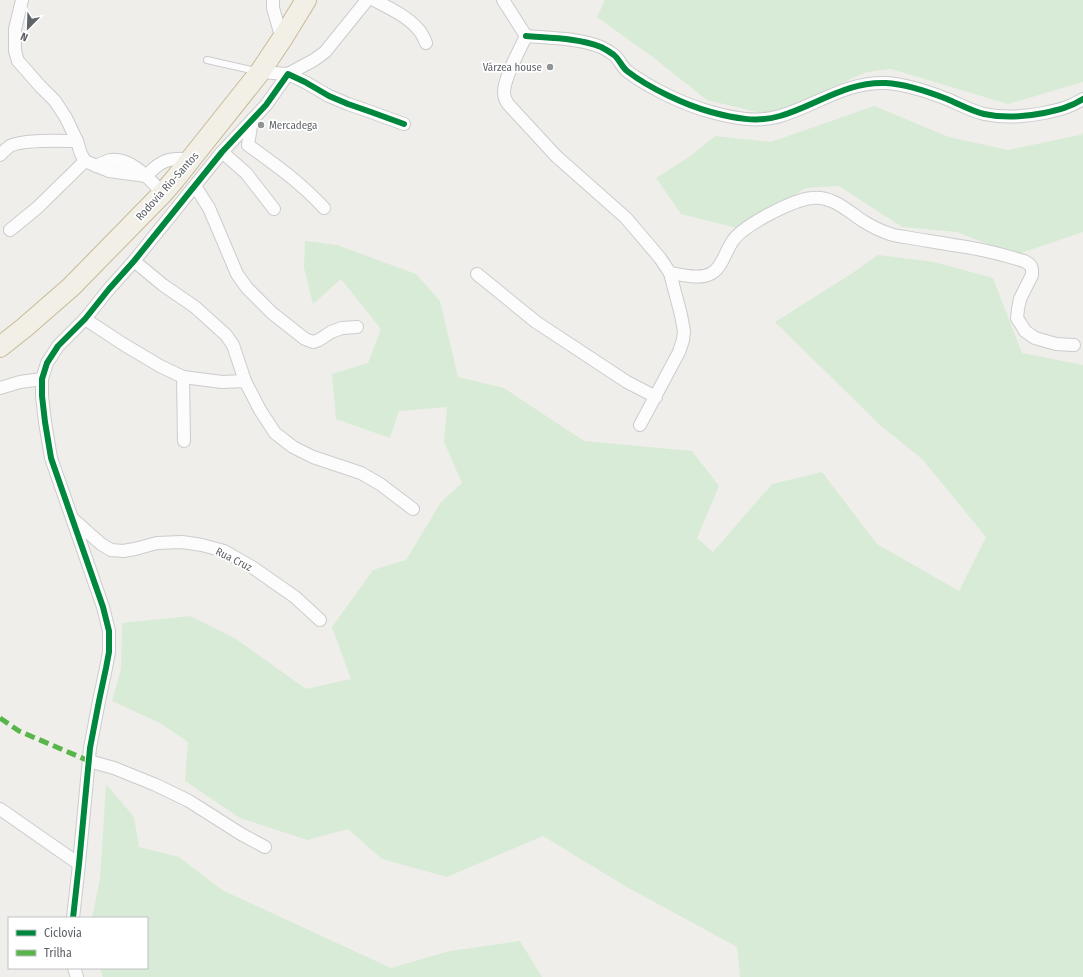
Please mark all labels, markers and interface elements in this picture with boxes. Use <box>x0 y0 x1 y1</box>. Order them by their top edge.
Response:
north arrow <box>8 8 48 48</box>
text: N <box>19 29 30 44</box>
place label: Várzea house <box>483 61 542 74</box>
marker: Várzea house <box>545 62 555 72</box>
place label: Mercadega <box>269 119 317 132</box>
marker: Mercadega <box>256 120 266 130</box>
street label: Rodovia Rio-Santos <box>133 149 202 223</box>
street label: Rua Cruz <box>213 545 255 574</box>
legend <box>8 917 148 969</box>
text: Ciclovia <box>44 926 82 940</box>
text: Trilha <box>44 946 72 960</box>

